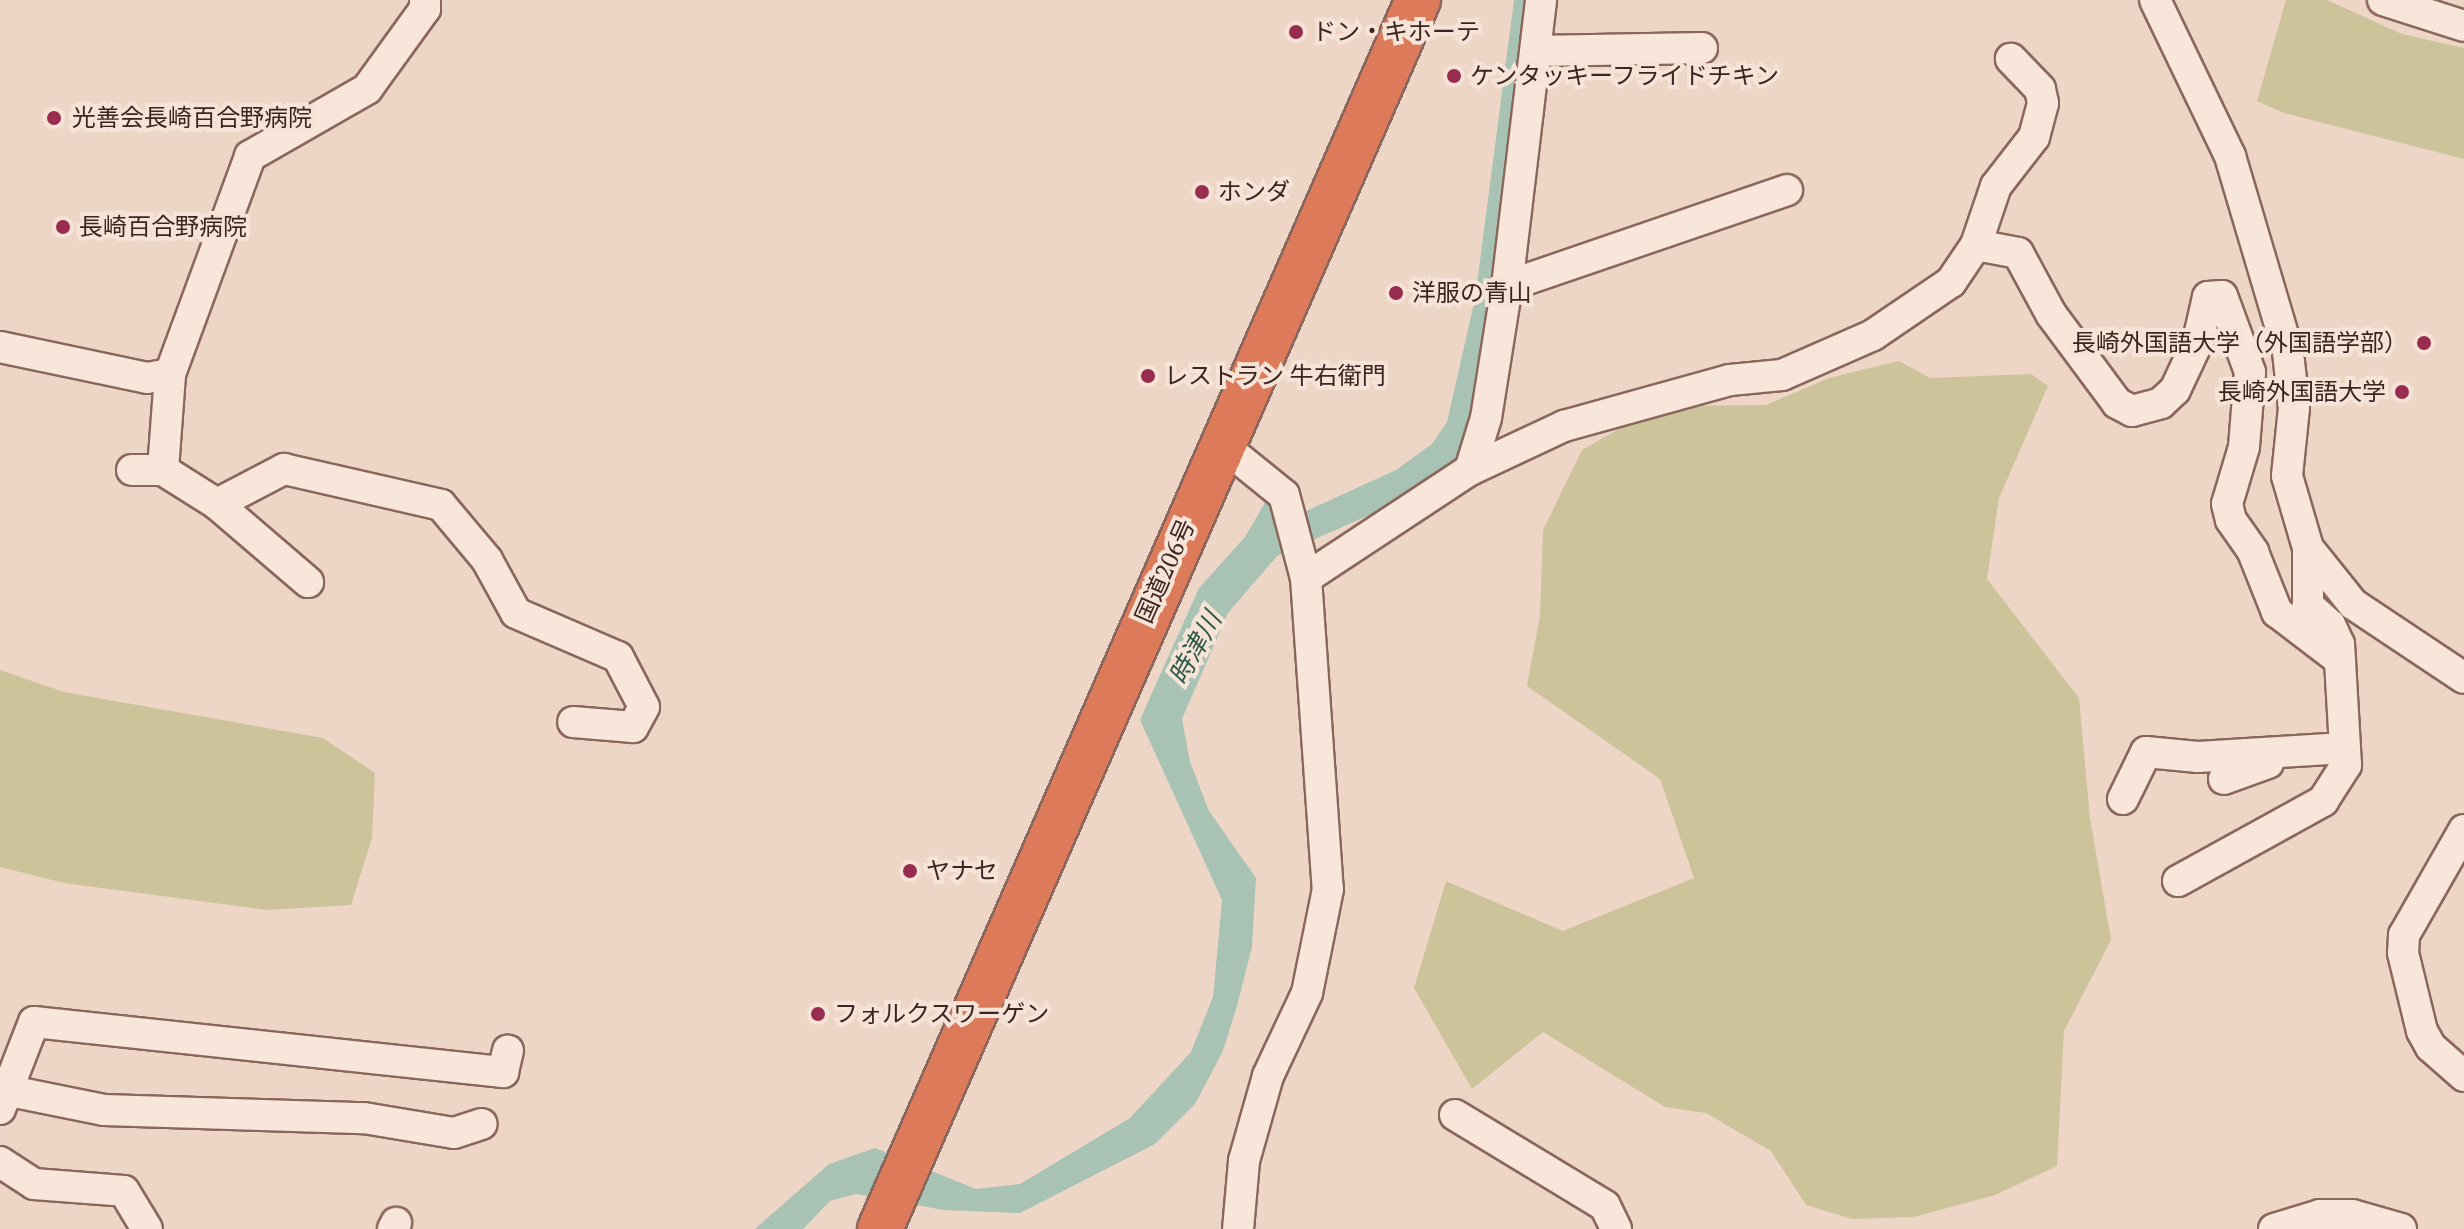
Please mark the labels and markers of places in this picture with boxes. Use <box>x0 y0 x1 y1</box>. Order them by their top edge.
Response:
place label: ドン・キホーテ <box>1312 18 1480 46</box>
marker: ドン・キホーテ <box>1287 23 1305 41</box>
place label: ケンタッキーフライドチキン <box>1470 62 1782 90</box>
marker: ケンタッキーフライドチキン <box>1445 67 1463 85</box>
place label: 光善会長崎百合野病院 <box>72 104 312 132</box>
marker: 光善会長崎百合野病院 <box>43 107 65 129</box>
place label: ホンダ <box>1218 178 1290 206</box>
marker: ホンダ <box>1193 183 1211 201</box>
place label: 長崎百合野病院 <box>79 213 247 241</box>
marker: 長崎百合野病院 <box>54 218 72 236</box>
place label: 洋服の青山 <box>1412 279 1532 307</box>
marker: 洋服の青山 <box>1387 284 1405 302</box>
place label: 長崎外国語大学（外国語学部） <box>2072 329 2408 357</box>
marker: 長崎外国語大学（外国語学部） <box>2415 334 2433 352</box>
place label: レストラン 牛右衛門 <box>1164 362 1386 390</box>
marker: レストラン 牛右衛門 <box>1139 367 1157 385</box>
place label: 長崎外国語大学 <box>2218 378 2386 406</box>
marker: 長崎外国語大学 <box>2393 383 2411 401</box>
place label: ヤナセ <box>926 857 998 885</box>
marker: ヤナセ <box>901 862 919 880</box>
place label: フォルクスワーゲン <box>834 1000 1050 1028</box>
marker: フォルクスワーゲン <box>809 1005 827 1023</box>

